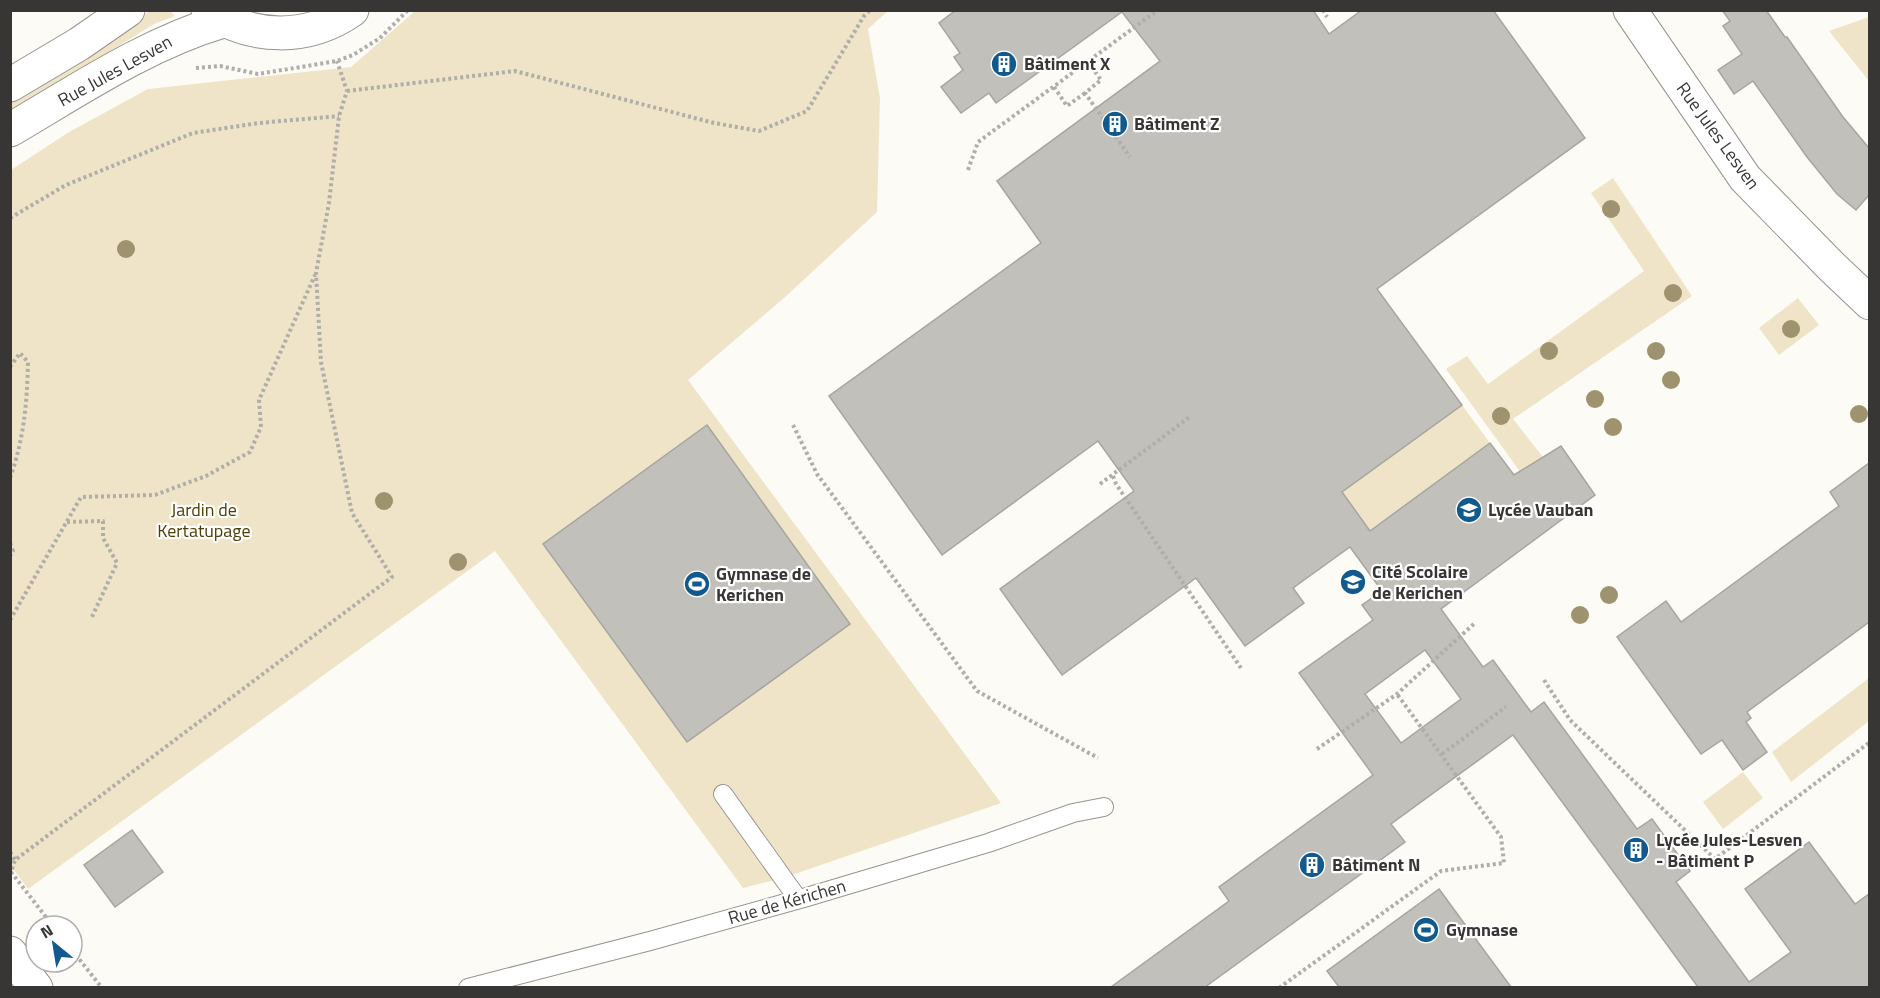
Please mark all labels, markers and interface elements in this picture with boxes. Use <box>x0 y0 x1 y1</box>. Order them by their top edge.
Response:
street label: Rue Jules Lesven <box>53 28 177 113</box>
building icon: Bâtiment X <box>989 49 1019 79</box>
place label: Bâtiment X <box>1024 50 1111 77</box>
street label: Rue Jules Lesven <box>1670 76 1767 195</box>
building icon: Bâtiment Z <box>1100 109 1130 139</box>
place label: Bâtiment Z <box>1134 110 1220 137</box>
school or university icon: Lycée Vauban <box>1454 495 1484 525</box>
park label: Jardin de Kertatupage <box>157 496 251 544</box>
place label: Lycée Vauban <box>1488 496 1594 523</box>
place label: Cité Scolaire de Kerichen <box>1372 558 1468 606</box>
place label: Gymnase de Kerichen <box>716 560 811 608</box>
school or university icon: Cité Scolaire de Kerichen <box>1338 567 1368 597</box>
sports icon: Gymnase de Kerichen <box>682 569 712 599</box>
place label: Lycée Jules-Lesven - Bâtiment P <box>1656 826 1802 874</box>
building icon: Lycée Jules-Lesven - Bâtiment P <box>1621 835 1651 865</box>
building icon: Bâtiment N <box>1297 850 1327 880</box>
place label: Bâtiment N <box>1332 851 1421 878</box>
street label: Rue de Kérichen <box>725 872 849 931</box>
north arrow <box>24 914 84 974</box>
sports icon: Gymnase <box>1411 915 1441 945</box>
place label: Gymnase <box>1446 916 1518 943</box>
text: N <box>36 918 57 944</box>

